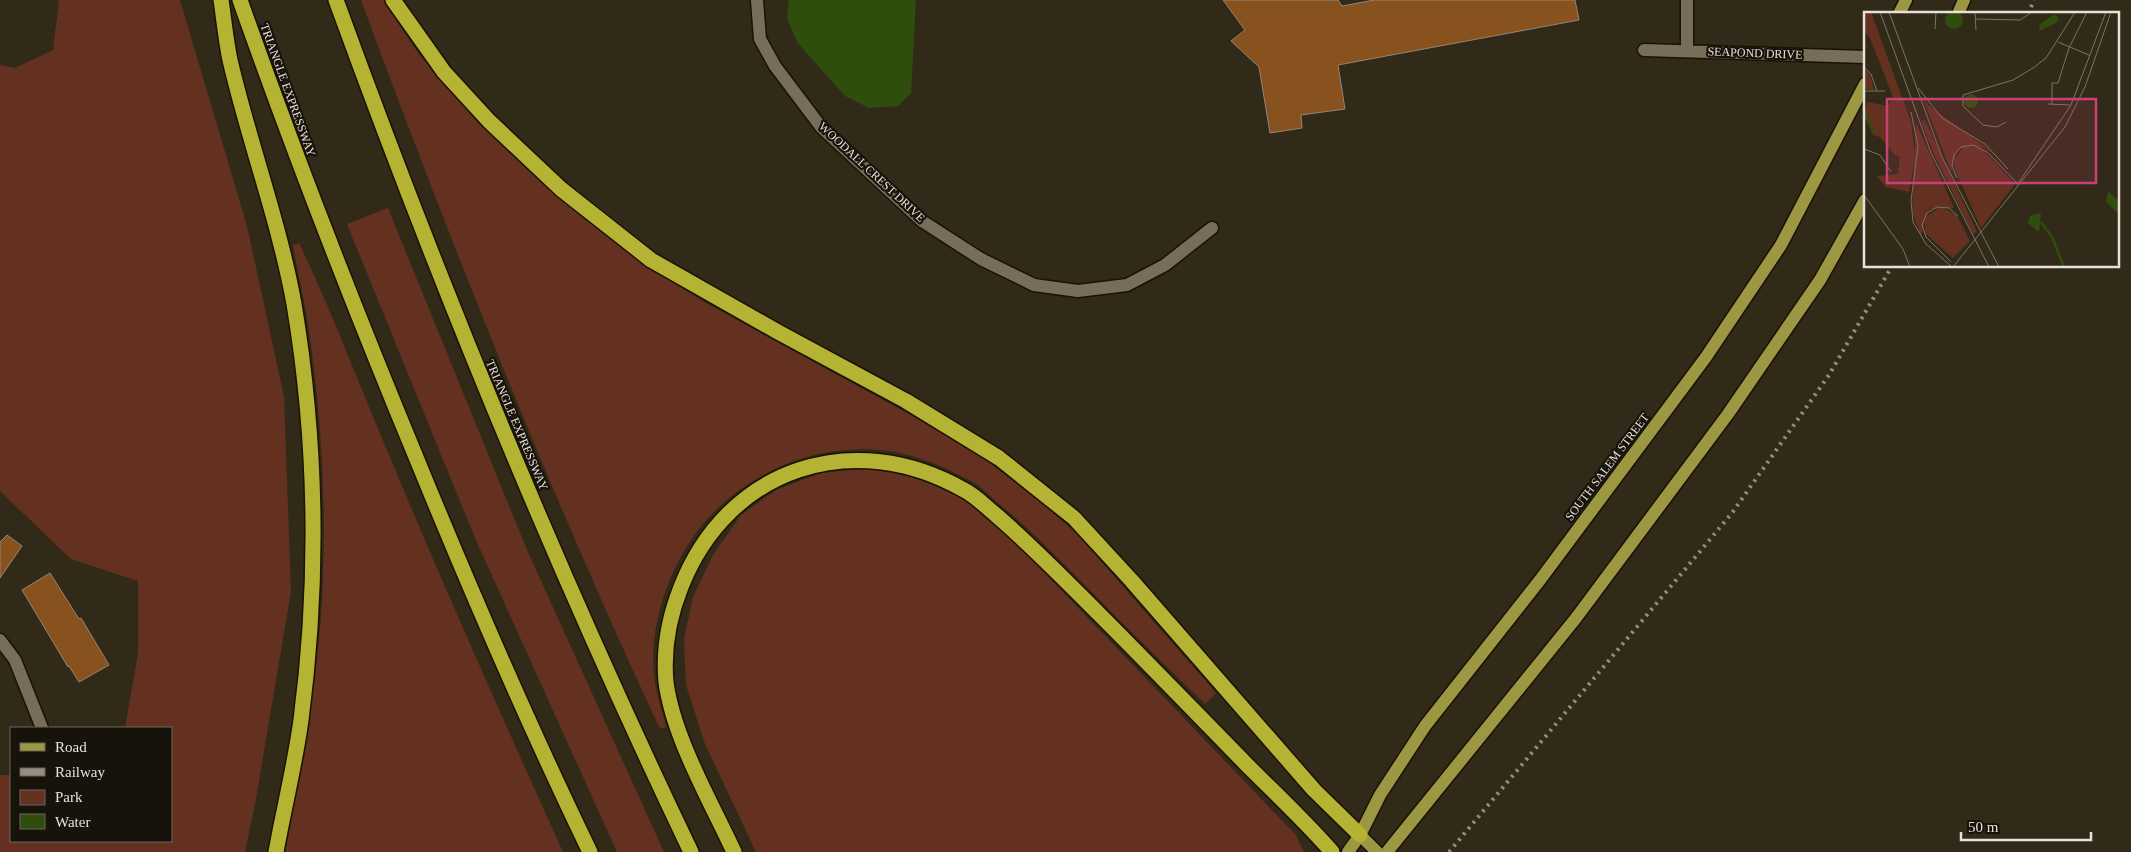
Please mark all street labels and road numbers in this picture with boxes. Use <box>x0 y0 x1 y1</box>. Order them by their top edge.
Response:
street label: TRIANGLE EXPRESSWAY <box>257 22 319 159</box>
street label: SEAPOND DRIVE <box>1707 44 1803 62</box>
street label: WOODALL CREST DRIVE <box>816 119 928 225</box>
street label: TRIANGLE EXPRESSWAY <box>483 358 551 493</box>
street label: SOUTH SALEM STREET <box>1562 410 1652 523</box>

